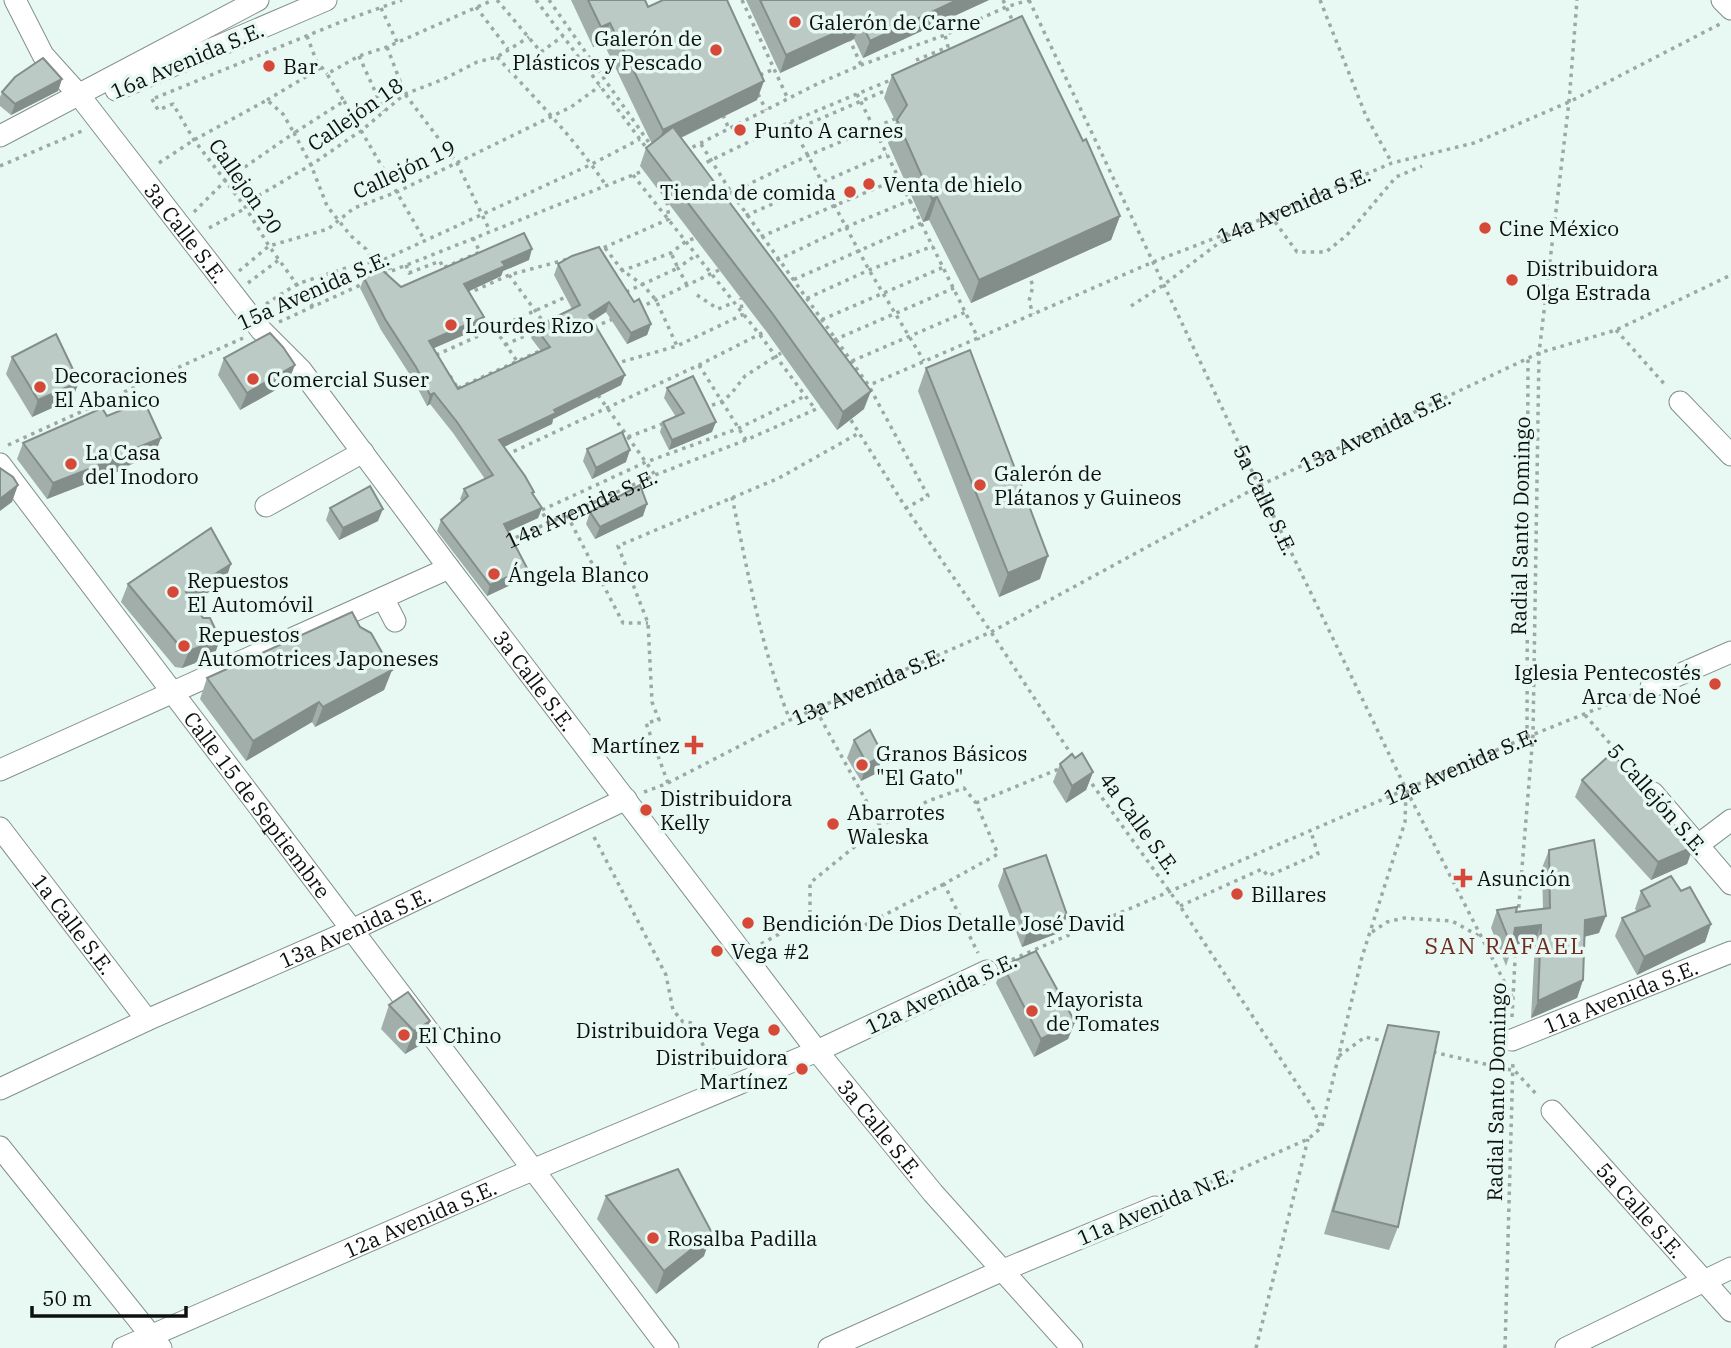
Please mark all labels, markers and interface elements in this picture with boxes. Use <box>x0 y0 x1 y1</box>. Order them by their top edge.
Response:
place label: Galerón de Carne <box>809 8 981 36</box>
marker: Galerón de Carne <box>787 14 803 30</box>
street label: 16a Avenida S.E. <box>106 15 268 105</box>
place label: Galerón de Plásticos y Pescado <box>512 24 702 76</box>
marker: Galerón de Plásticos y Pescado <box>708 42 724 58</box>
place label: Bar <box>283 52 319 80</box>
marker: Bar <box>261 58 277 74</box>
street label: Callejón 18 <box>302 71 408 157</box>
place label: Punto A carnes <box>754 116 903 144</box>
marker: Punto A carnes <box>732 122 748 138</box>
street label: Callejon 20 <box>203 133 289 239</box>
street label: Callejón 19 <box>348 133 460 205</box>
street label: 14a Avenida S.E. <box>1213 160 1375 250</box>
place label: Venta de hielo <box>883 170 1022 198</box>
marker: Venta de hielo <box>861 176 877 192</box>
street label: 3a Calle S.E. <box>138 177 234 289</box>
place label: Tienda de comida <box>660 178 836 206</box>
marker: Tienda de comida <box>842 184 858 200</box>
place label: Cine México <box>1499 214 1619 242</box>
marker: Cine México <box>1477 220 1493 236</box>
street label: 15a Avenida S.E. <box>232 244 394 336</box>
place label: Distribuidora Olga Estrada <box>1526 254 1658 306</box>
marker: Distribuidora Olga Estrada <box>1504 272 1520 288</box>
place label: Lourdes Rizo <box>465 311 594 339</box>
marker: Lourdes Rizo <box>443 317 459 333</box>
place label: Decoraciones El Abanico <box>54 361 188 413</box>
place label: Comercial Suser <box>267 365 430 393</box>
marker: Comercial Suser <box>245 371 261 387</box>
marker: Decoraciones El Abanico <box>32 379 48 395</box>
street label: 13a Avenida S.E. <box>1295 383 1455 479</box>
street label: Radial Santo Domingo <box>1504 416 1536 636</box>
place label: La Casa del Inodoro <box>85 438 199 490</box>
street label: 5a Calle S.E. <box>1227 440 1304 560</box>
marker: La Casa del Inodoro <box>63 456 79 472</box>
place label: Galerón de Plátanos y Guineos <box>994 459 1182 511</box>
street label: 14a Avenida S.E. <box>500 462 662 555</box>
marker: Galerón de Plátanos y Guineos <box>972 477 988 493</box>
place label: Ángela Blanco <box>508 560 649 588</box>
place label: Repuestos El Automóvil <box>187 566 314 618</box>
marker: Ángela Blanco <box>486 566 502 582</box>
marker: Repuestos El Automóvil <box>165 584 181 600</box>
place label: Repuestos Automotrices Japoneses <box>198 620 439 672</box>
street label: 3a Calle S.E. <box>487 624 582 737</box>
marker: Repuestos Automotrices Japoneses <box>176 638 192 654</box>
street label: 13a Avenida S.E. <box>787 640 949 732</box>
place label: Iglesia Pentecostés Arca de Noé <box>1514 658 1701 710</box>
marker: Iglesia Pentecostés Arca de Noé <box>1707 676 1723 692</box>
street label: Calle 15 de Septiembre <box>178 705 337 904</box>
street label: 12a Avenida S.E. <box>1379 721 1541 811</box>
place label: Martínez <box>591 731 680 759</box>
marker: Martínez <box>686 737 702 753</box>
street label: 5 Callejón S.E. <box>1602 737 1714 861</box>
place label: Granos Básicos "El Gato" <box>876 739 1027 791</box>
marker: Granos Básicos "El Gato" <box>854 757 870 773</box>
street label: 4a Calle S.E. <box>1094 766 1186 880</box>
place label: Distribuidora Kelly <box>660 784 792 836</box>
place label: Abarrotes Waleska <box>847 798 945 850</box>
marker: Distribuidora Kelly <box>638 802 654 818</box>
marker: Abarrotes Waleska <box>825 816 841 832</box>
place label: Asunción <box>1477 864 1571 892</box>
street label: 1a Calle S.E. <box>26 868 121 980</box>
marker: Asunción <box>1455 870 1471 886</box>
street label: 13a Avenida S.E. <box>275 880 435 974</box>
place label: Billares <box>1251 880 1327 908</box>
marker: Billares <box>1229 886 1245 902</box>
place label: Bendición De Dios Detalle José David <box>762 909 1125 937</box>
marker: Bendición De Dios Detalle José David <box>740 915 756 931</box>
district label: SAN RAFAEL <box>1424 930 1586 960</box>
place label: Vega #2 <box>731 937 810 965</box>
marker: Vega #2 <box>709 943 725 959</box>
street label: 12a Avenida S.E. <box>861 946 1021 1040</box>
street label: 11a Avenida S.E. <box>1539 953 1702 1040</box>
street label: Radial Santo Domingo <box>1480 982 1512 1202</box>
place label: Mayorista de Tomates <box>1046 985 1160 1037</box>
marker: Mayorista de Tomates <box>1024 1003 1040 1019</box>
place label: Distribuidora Vega <box>576 1016 760 1044</box>
place label: El Chino <box>418 1021 501 1049</box>
marker: Distribuidora Vega <box>766 1022 782 1038</box>
marker: El Chino <box>396 1027 412 1043</box>
place label: Distribuidora Martínez <box>656 1043 788 1095</box>
marker: Distribuidora Martínez <box>794 1061 810 1077</box>
street label: 3a Calle S.E. <box>832 1073 929 1184</box>
street label: 5a Calle S.E. <box>1590 1156 1691 1264</box>
street label: 11a Avenida N.E. <box>1073 1160 1237 1252</box>
street label: 12a Avenida S.E. <box>339 1173 501 1264</box>
place label: Rosalba Padilla <box>667 1224 818 1252</box>
marker: Rosalba Padilla <box>645 1230 661 1246</box>
scale bar <box>32 1274 186 1318</box>
text: 50 m <box>42 1284 92 1312</box>

